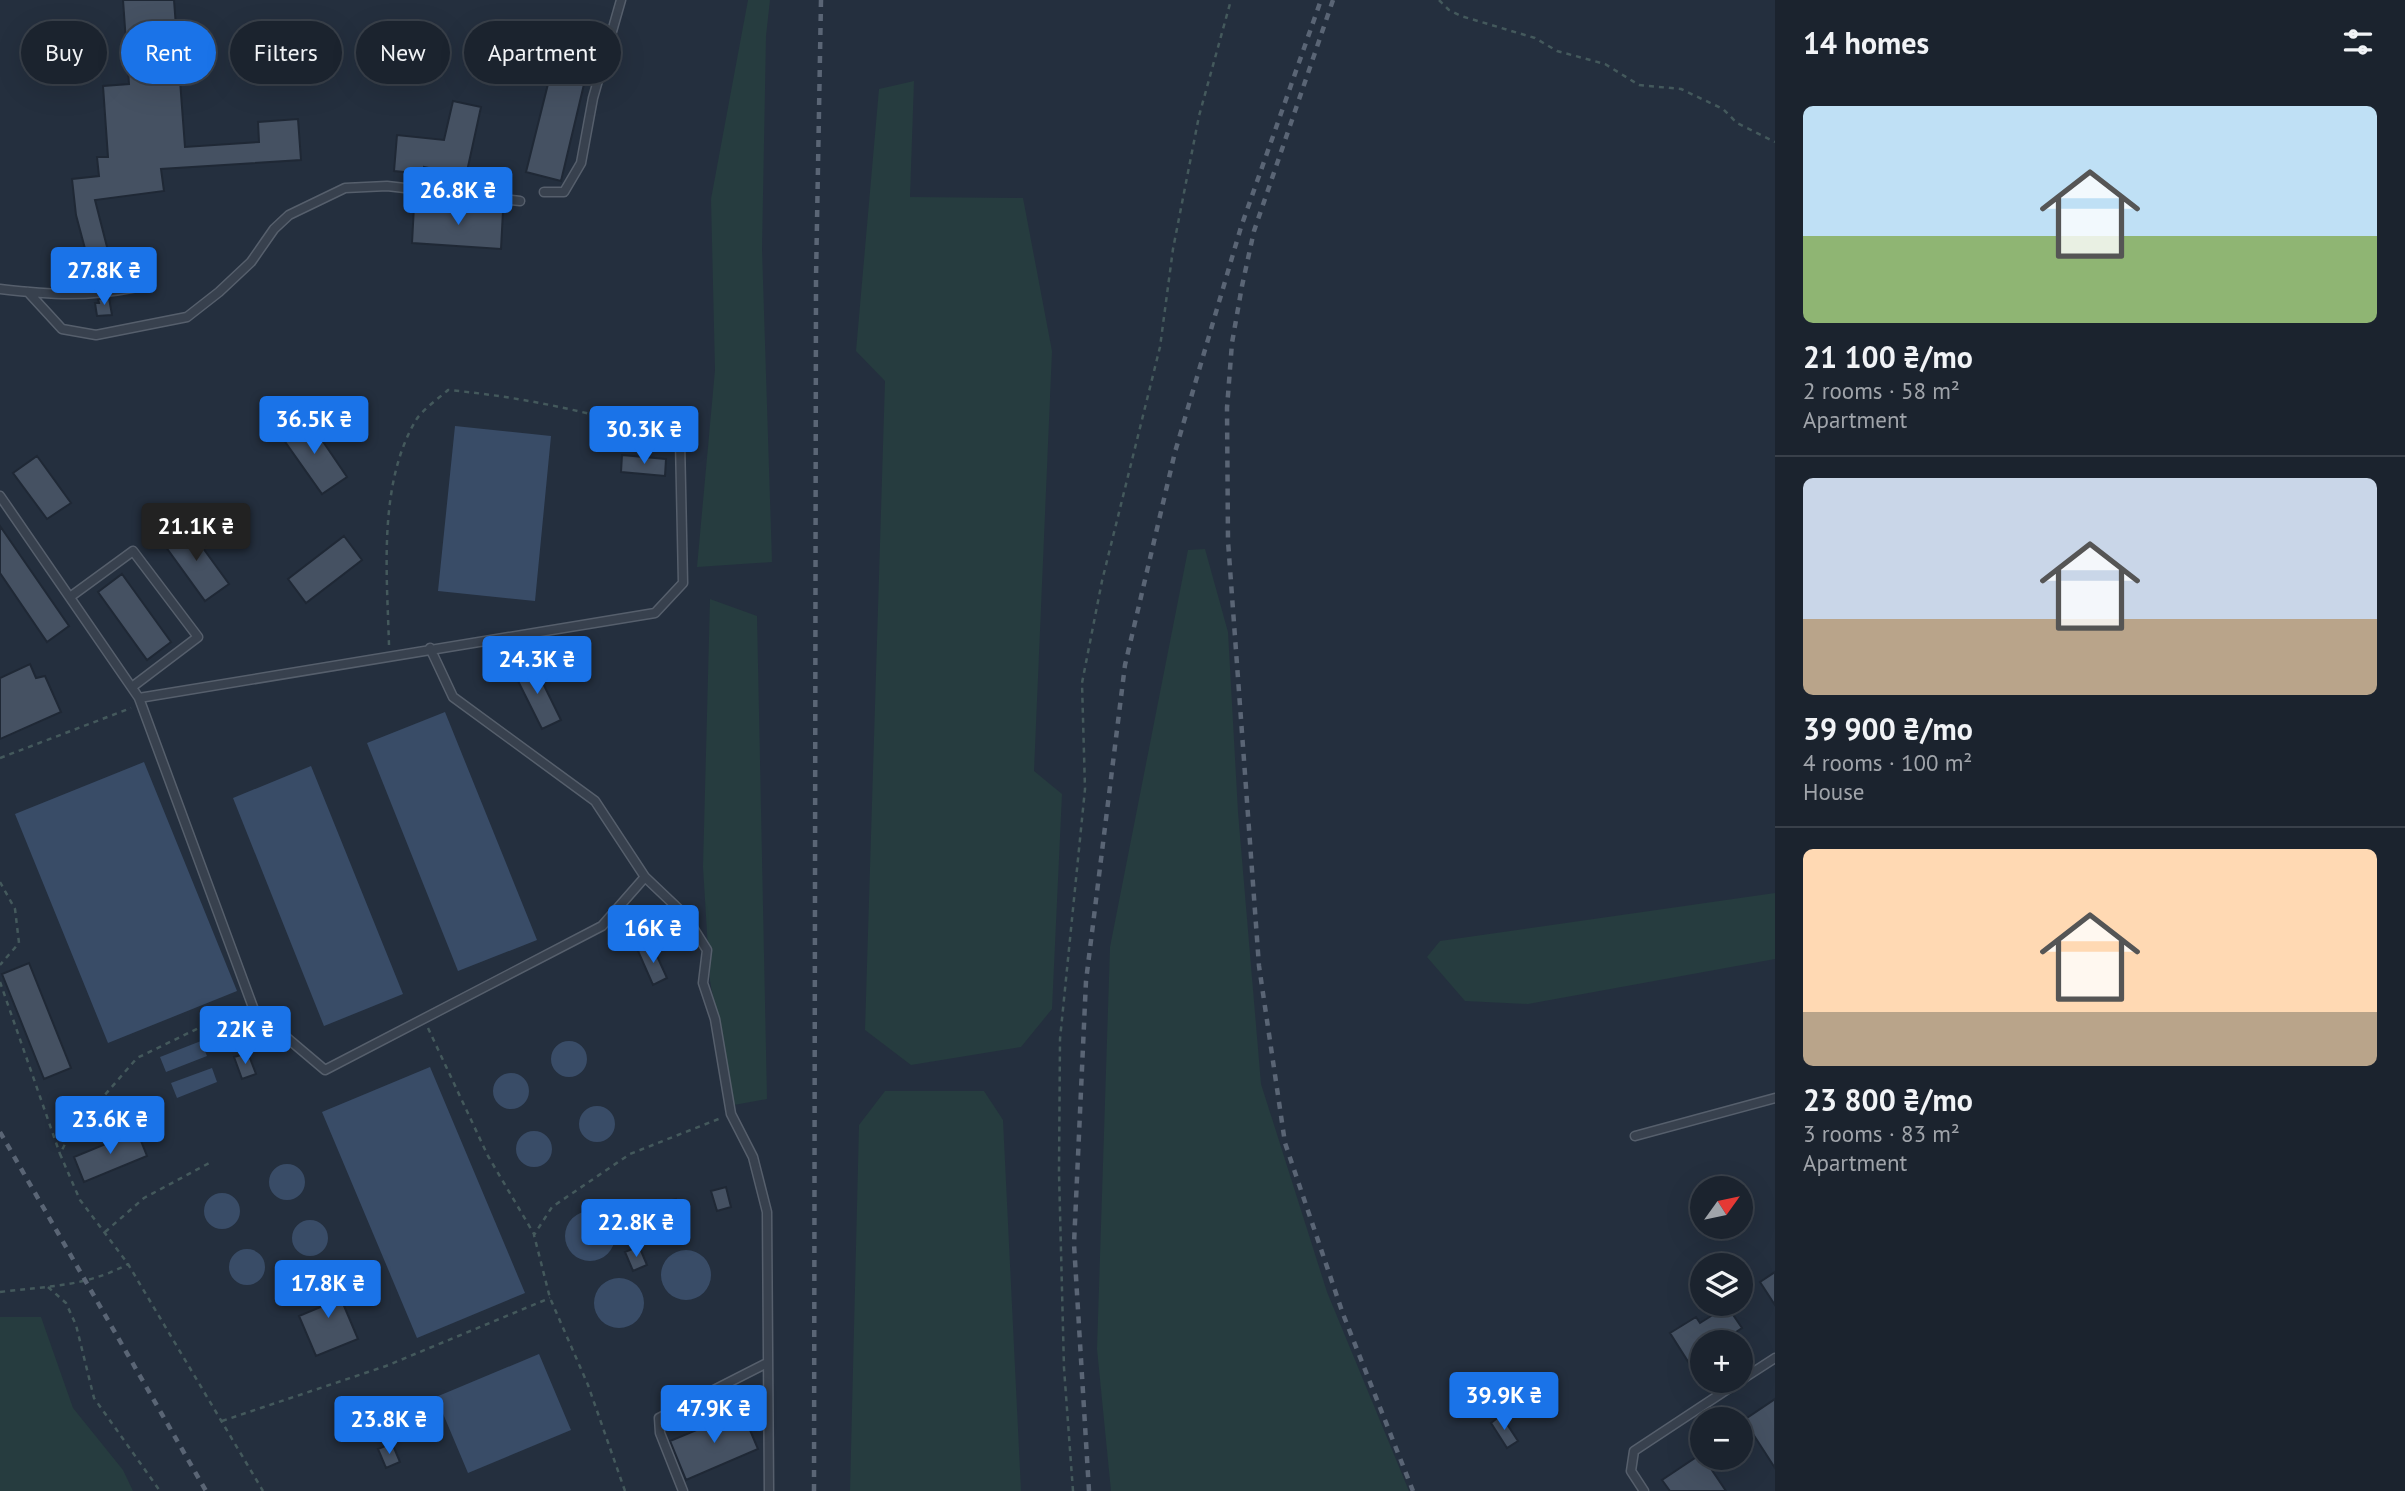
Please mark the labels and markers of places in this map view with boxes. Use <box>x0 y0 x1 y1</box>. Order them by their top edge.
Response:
pin: 26.8K ₴ <box>393 168 523 227</box>
pin: 27.8K ₴ <box>39 247 169 307</box>
pin: 36.5K ₴ <box>249 396 379 456</box>
pin: 30.3K ₴ <box>579 406 709 466</box>
pin: 21.1K ₴ <box>131 504 261 563</box>
pin: 24.3K ₴ <box>472 636 602 696</box>
pin: 16K ₴ <box>604 906 702 965</box>
pin: 22K ₴ <box>196 1006 294 1066</box>
pin: 23.6K ₴ <box>45 1096 175 1156</box>
pin: 22.8K ₴ <box>571 1200 701 1259</box>
pin: 17.8K ₴ <box>263 1260 393 1320</box>
pin: 39.9K ₴ <box>1439 1372 1569 1432</box>
pin: 47.9K ₴ <box>649 1386 779 1445</box>
pin: 23.8K ₴ <box>324 1396 454 1456</box>

